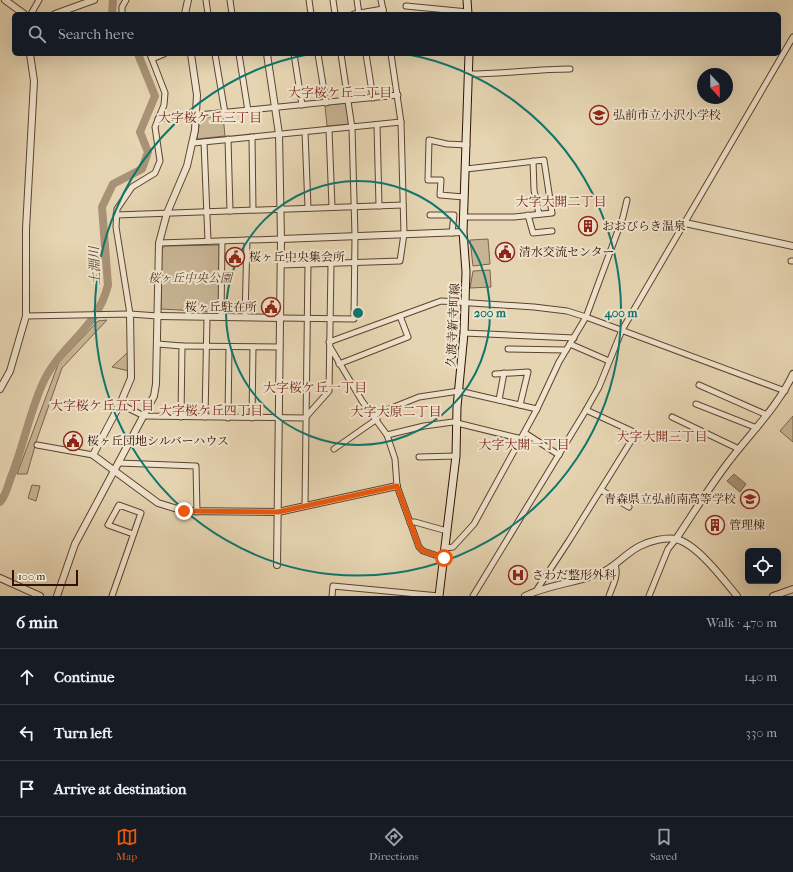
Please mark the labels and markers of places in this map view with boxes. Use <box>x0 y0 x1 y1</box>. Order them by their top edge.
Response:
school or university icon: 弘前市立小沢小学校 <box>588 104 610 126</box>
place label: 弘前市立小沢小学校 <box>613 108 721 122</box>
building icon: おおびらき温泉 <box>577 215 599 237</box>
place label: おおびらき温泉 <box>602 219 686 233</box>
public building icon: 清水交流センター <box>494 241 516 263</box>
place label: 清水交流センター <box>519 245 615 259</box>
public building icon: 桜ヶ丘中央集会所 <box>224 246 246 268</box>
place label: 桜ヶ丘中央集会所 <box>249 250 345 264</box>
public building icon: 桜ヶ丘駐在所 <box>260 296 282 318</box>
place label: 桜ヶ丘駐在所 <box>185 300 257 314</box>
centre of rings <box>351 306 365 320</box>
public building icon: 桜ヶ丘団地シルバーハウス <box>62 430 84 452</box>
place label: 桜ヶ丘団地シルバーハウス <box>87 434 229 448</box>
school or university icon: 青森県立弘前南高等学校 <box>739 488 761 510</box>
place label: 青森県立弘前南高等学校 <box>604 492 736 506</box>
building icon: 管理棟 <box>704 514 726 536</box>
place label: 管理棟 <box>729 518 765 532</box>
hospital icon: さわだ整形外科 <box>507 564 529 586</box>
place label: さわだ整形外科 <box>532 568 616 582</box>

